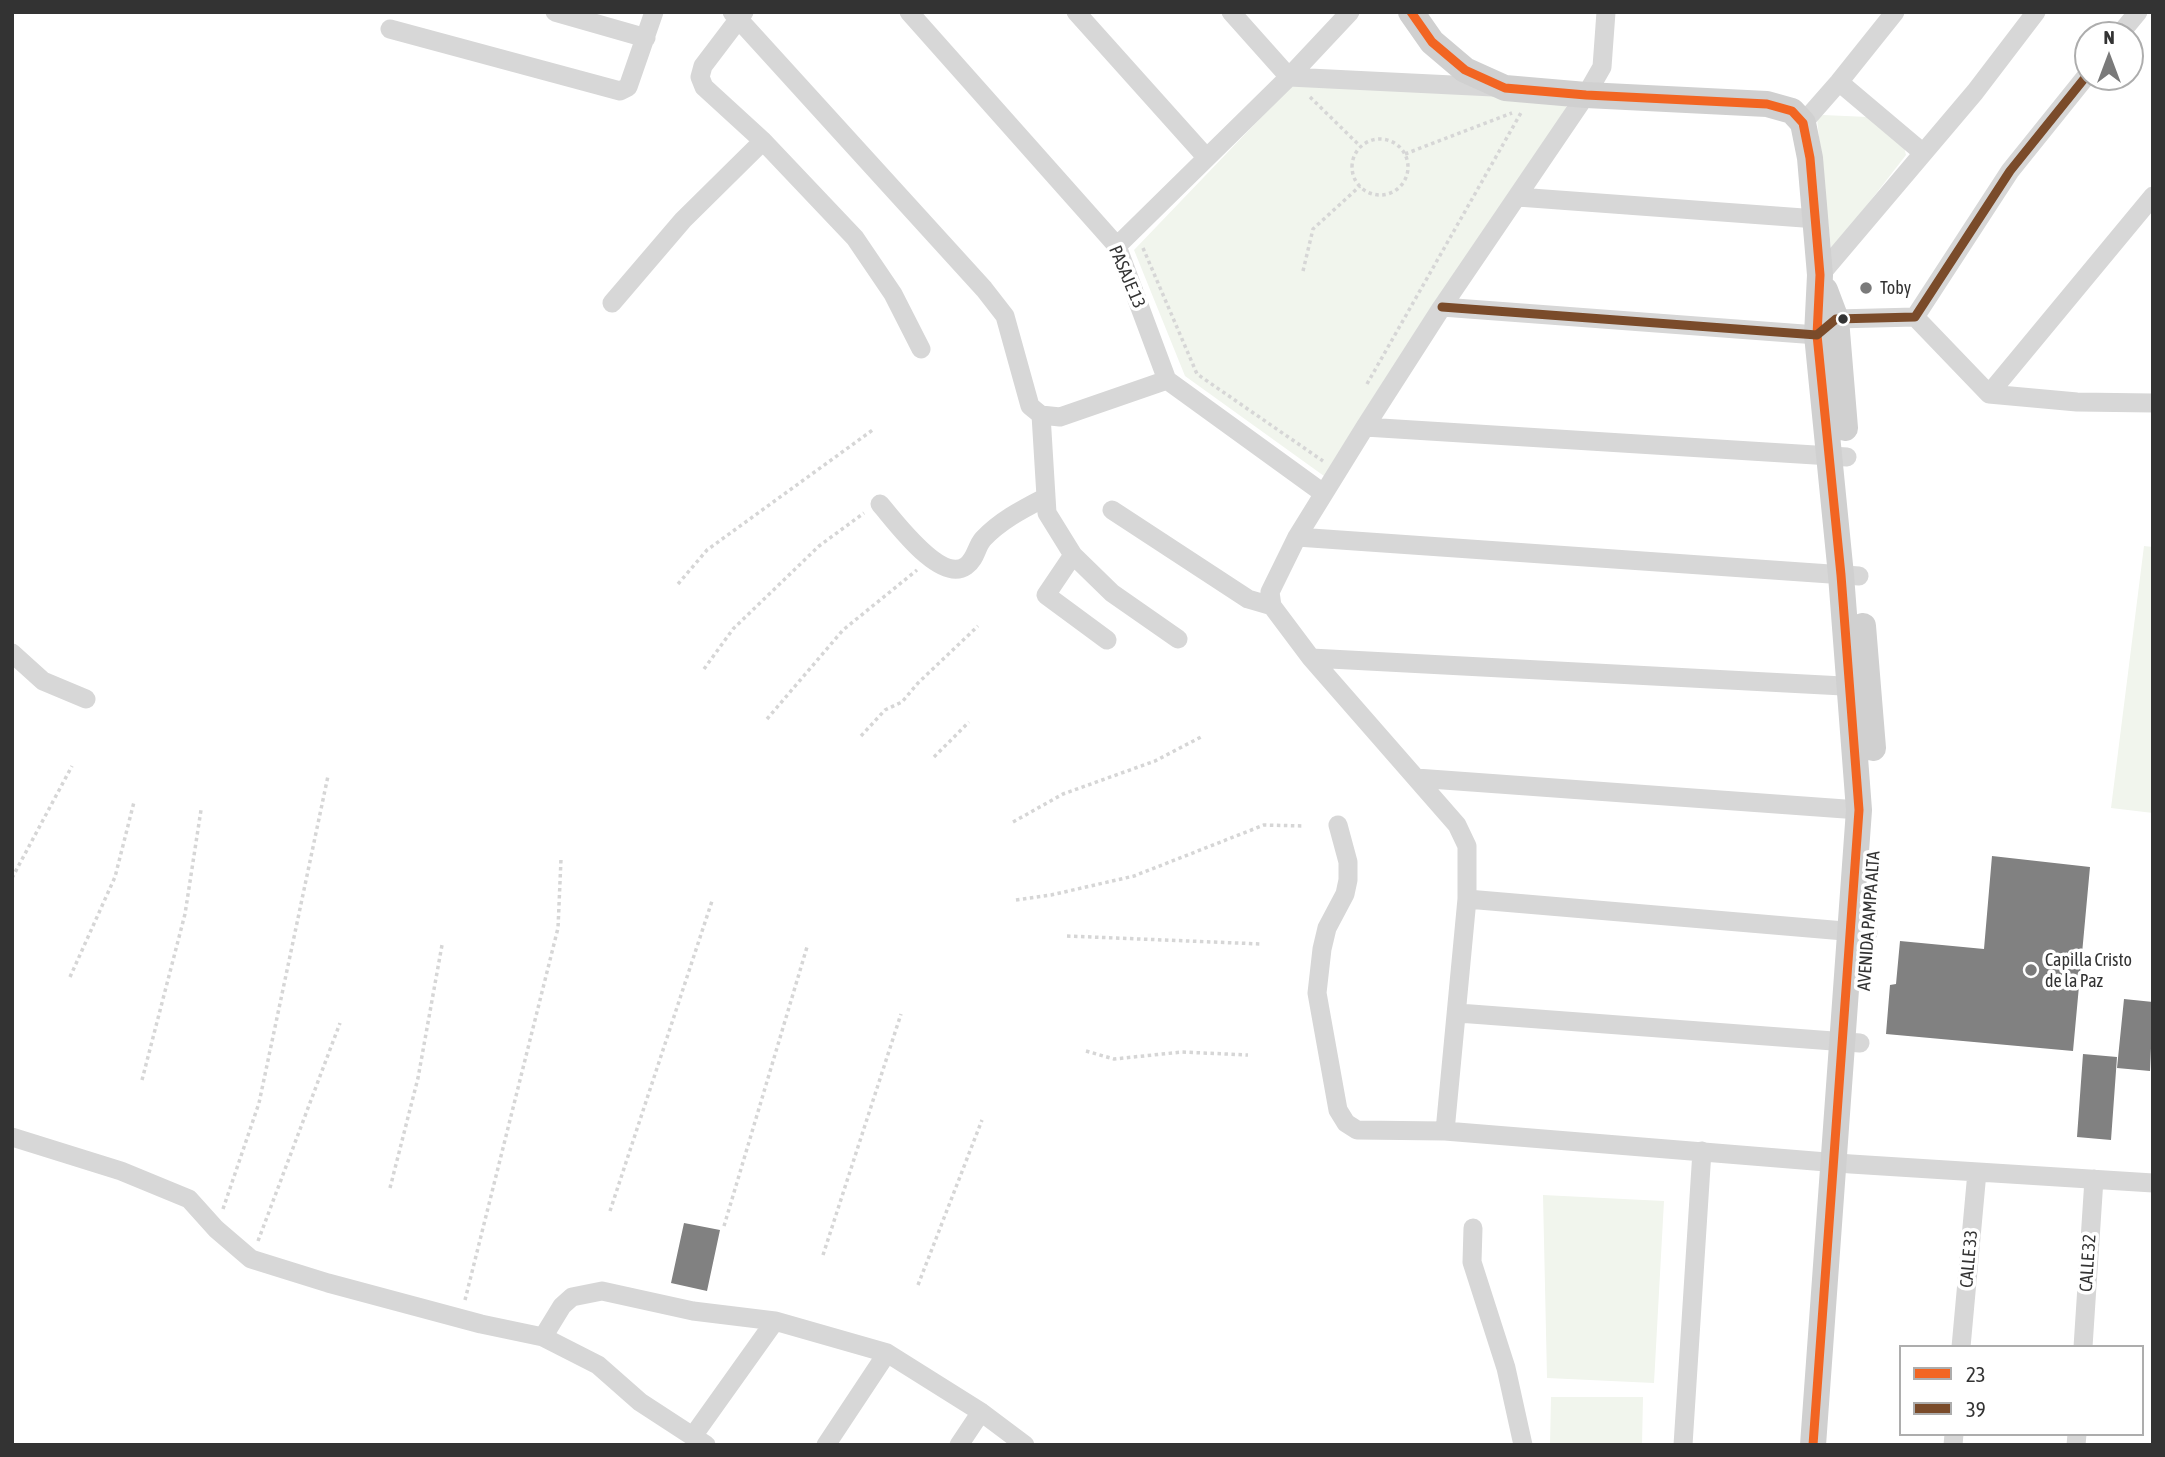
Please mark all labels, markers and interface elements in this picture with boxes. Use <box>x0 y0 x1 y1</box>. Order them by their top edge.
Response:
north arrow <box>2074 21 2144 91</box>
text: N <box>2103 26 2115 48</box>
street label: PASAJE 13 <box>1104 242 1150 312</box>
place label: Toby <box>1880 277 1911 299</box>
marker: Toby <box>1858 280 1874 296</box>
unlabelled marker <box>1836 312 1850 326</box>
street label: AVENIDA PAMPA ALTA <box>1853 850 1885 992</box>
place label: Capilla Cristo de la Paz <box>2045 949 2132 992</box>
marker: Capilla Cristo de la Paz <box>2023 962 2039 978</box>
street label: CALLE 33 <box>1956 1229 1982 1289</box>
street label: CALLE 32 <box>2075 1233 2101 1293</box>
legend <box>1899 1345 2144 1436</box>
text: 23 <box>1966 1362 1986 1386</box>
text: 39 <box>1966 1397 1986 1421</box>

